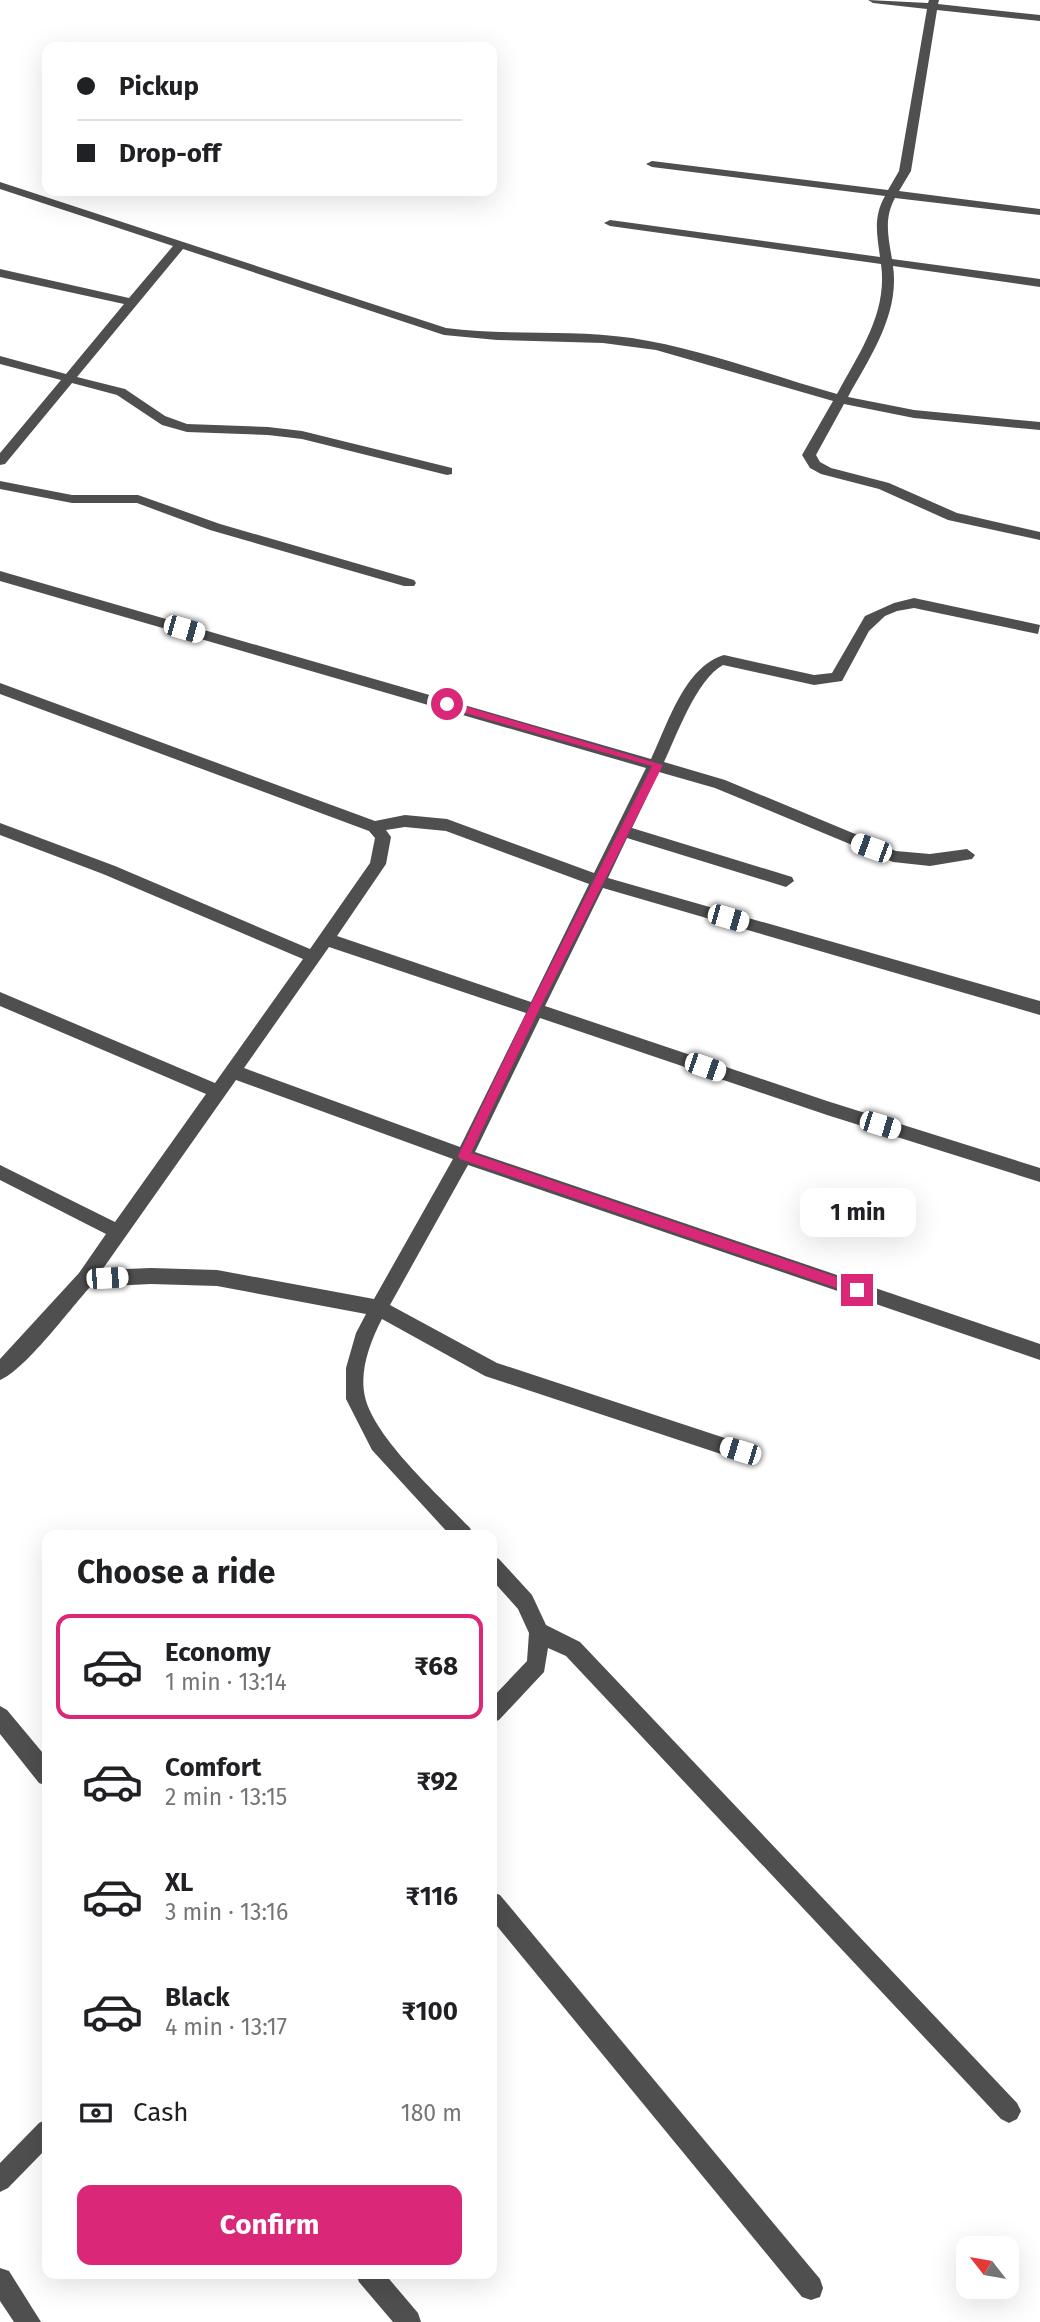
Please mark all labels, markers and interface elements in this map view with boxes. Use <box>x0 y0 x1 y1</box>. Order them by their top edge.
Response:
text: Pickup <box>119 71 199 102</box>
text: Drop-off <box>119 138 221 169</box>
car <box>161 613 208 645</box>
route start <box>431 688 463 720</box>
car <box>848 831 895 865</box>
car <box>705 902 752 934</box>
car <box>682 1050 729 1084</box>
car <box>857 1109 904 1141</box>
callout: 1 min <box>799 1188 915 1238</box>
text: 1 min <box>830 1198 886 1226</box>
car <box>86 1266 129 1290</box>
route end <box>841 1274 873 1306</box>
car <box>717 1435 764 1467</box>
text: Choose a ride <box>77 1553 275 1591</box>
icon: car <box>81 1635 144 1698</box>
text: Economy <box>165 1637 271 1668</box>
text: ₹68 <box>414 1651 458 1682</box>
text: 1 min · 13:14 <box>165 1668 287 1696</box>
icon: car <box>81 1750 144 1813</box>
text: Comfort <box>165 1752 261 1783</box>
text: ₹92 <box>416 1766 458 1797</box>
text: 2 min · 13:15 <box>165 1783 287 1811</box>
icon: car <box>81 1865 144 1928</box>
text: XL <box>165 1867 193 1898</box>
text: ₹116 <box>406 1881 458 1912</box>
text: 3 min · 13:16 <box>165 1898 288 1926</box>
icon: car <box>81 1980 144 2043</box>
text: Black <box>165 1982 230 2013</box>
text: ₹100 <box>401 1996 458 2027</box>
text: 4 min · 13:17 <box>165 2013 287 2041</box>
icon: cash <box>77 2094 115 2132</box>
text: Cash <box>133 2097 189 2128</box>
text: 180 m <box>401 2099 462 2127</box>
button: Confirm <box>77 2185 462 2265</box>
north arrow <box>956 2236 1018 2300</box>
map controls <box>956 2236 1019 2299</box>

